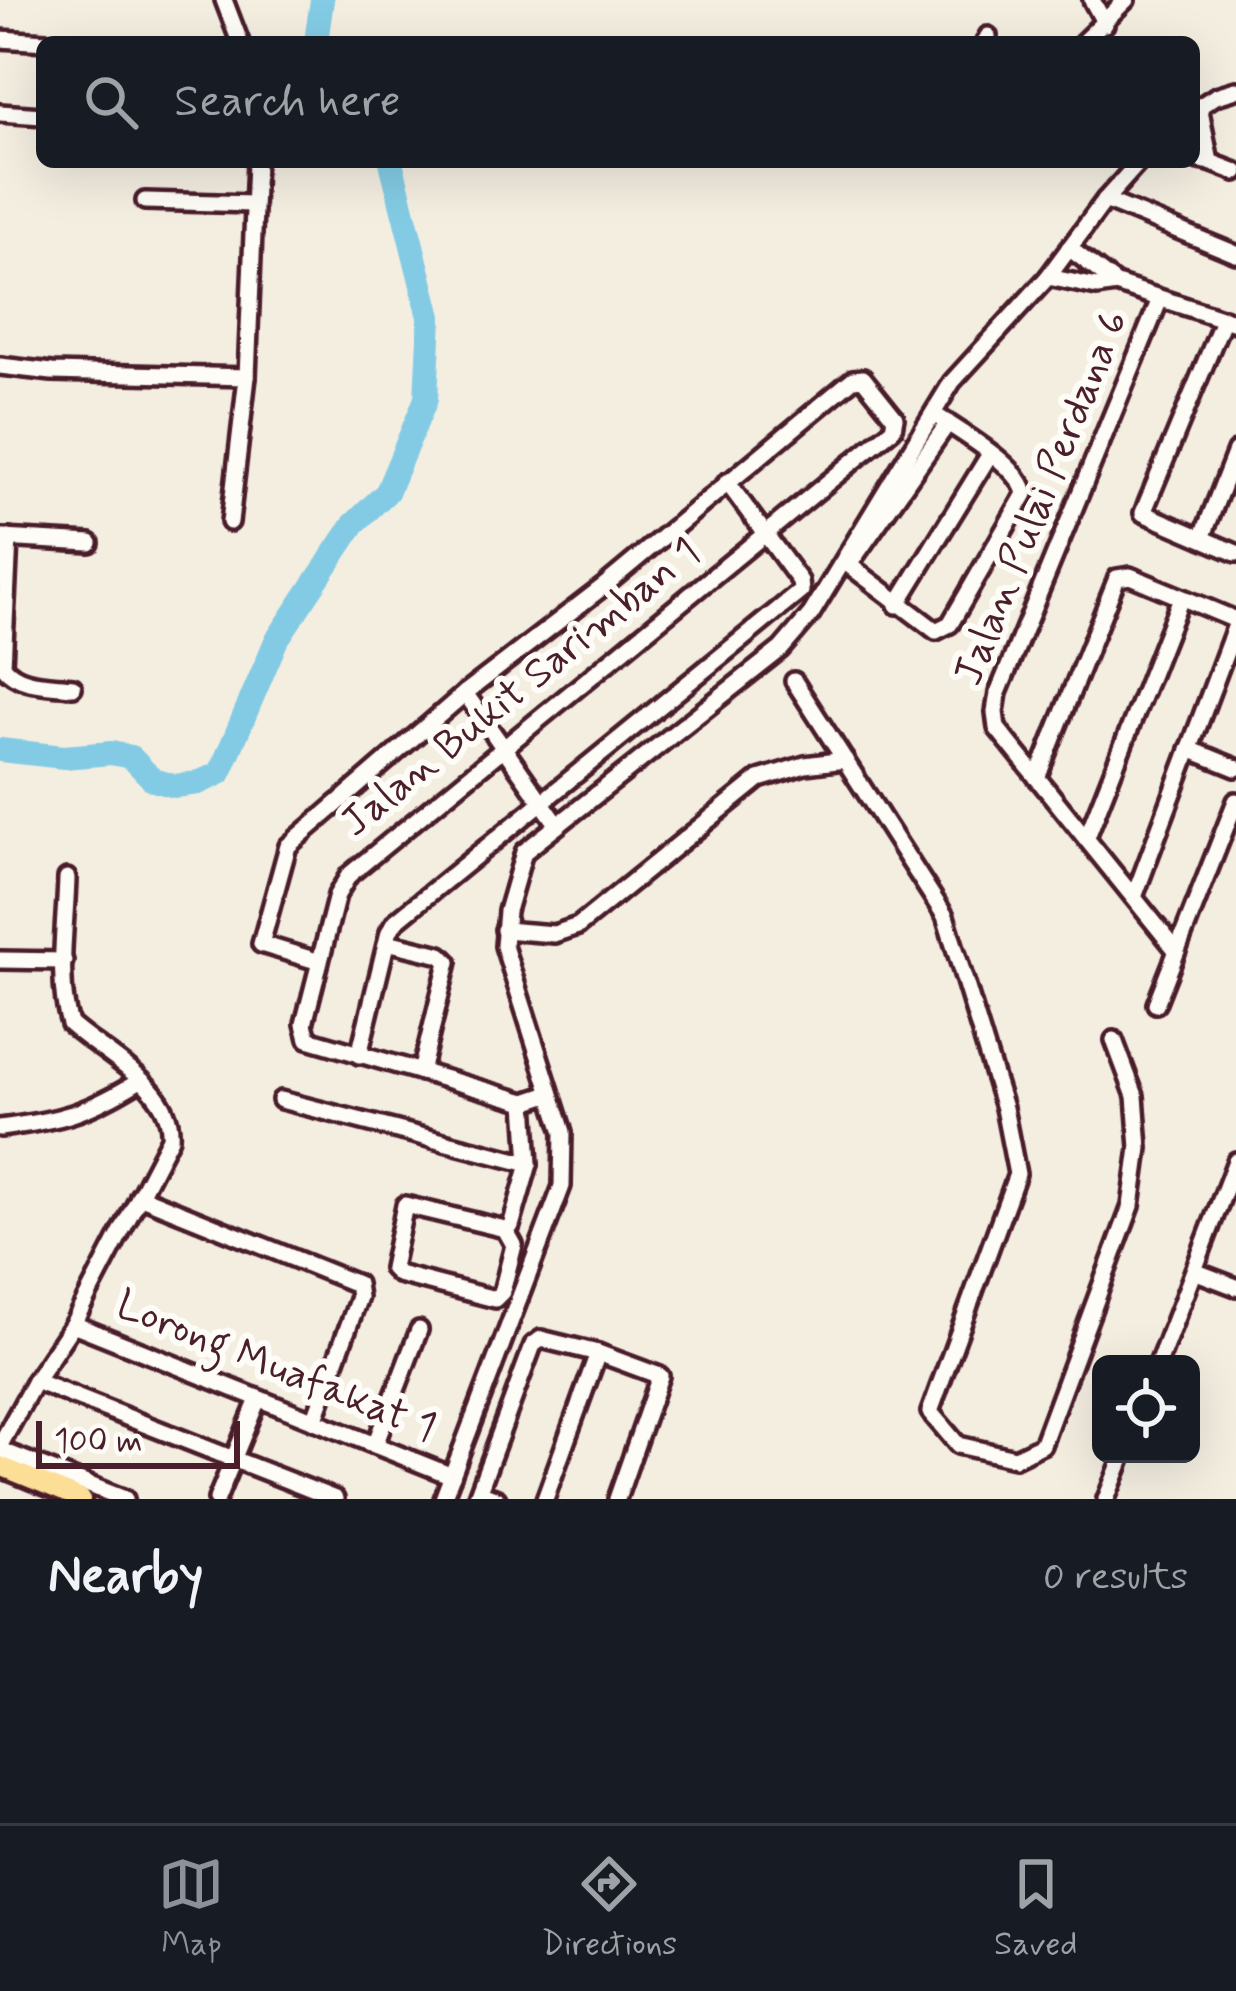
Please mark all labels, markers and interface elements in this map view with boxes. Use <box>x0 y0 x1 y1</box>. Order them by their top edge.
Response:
search box <box>36 36 1200 168</box>
icon: search <box>78 69 144 135</box>
text: Search here <box>174 73 401 132</box>
street label: Jalan Pulai Perdana 6 <box>942 302 1142 694</box>
street label: Jalan Bukit Sarimban 1 <box>330 526 712 850</box>
street label: Lorong Muafakat 1 <box>107 1278 444 1460</box>
map controls <box>1092 1355 1200 1463</box>
button: locate <box>1092 1355 1200 1463</box>
scale bar <box>36 1415 240 1468</box>
text: 100 m <box>54 1420 143 1464</box>
text: Nearby <box>48 1544 203 1610</box>
text: 0 results <box>1043 1552 1188 1603</box>
tab: Map <box>158 1851 224 1967</box>
tab: Directions <box>541 1851 677 1967</box>
tab: Saved <box>994 1851 1078 1967</box>

